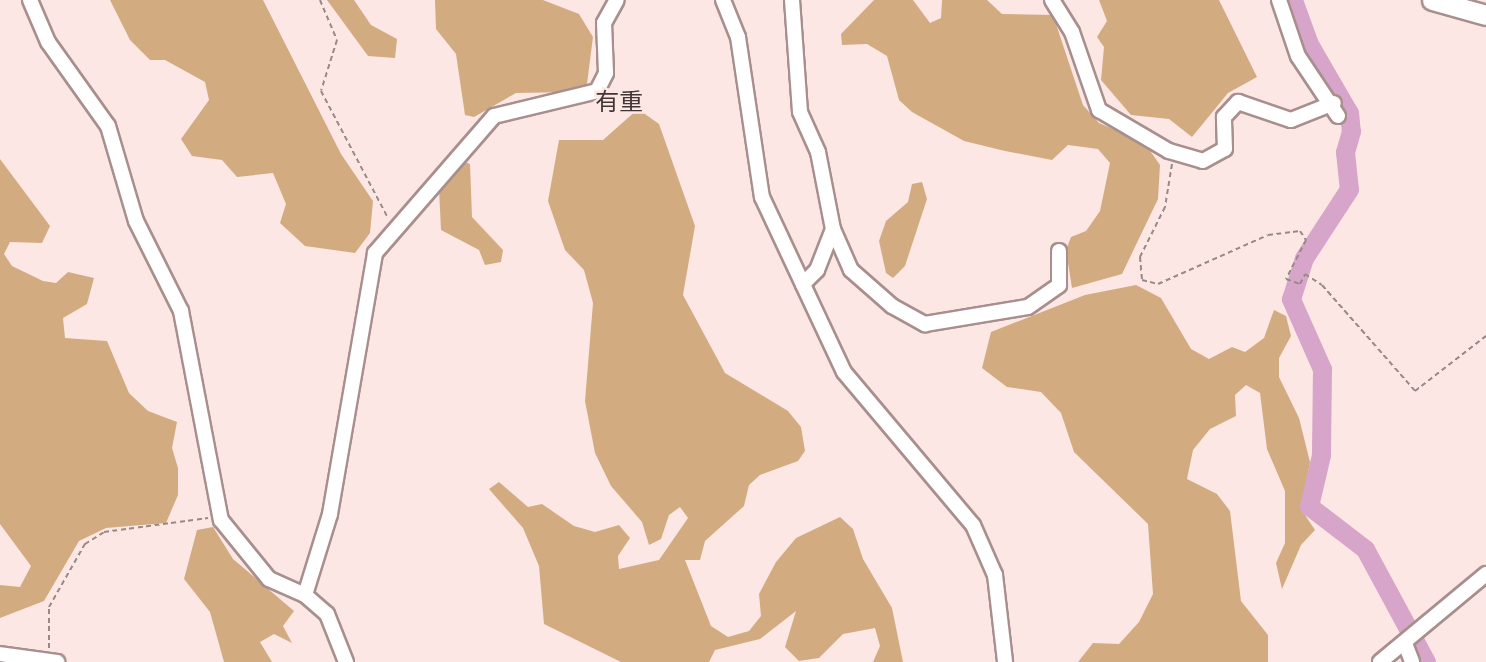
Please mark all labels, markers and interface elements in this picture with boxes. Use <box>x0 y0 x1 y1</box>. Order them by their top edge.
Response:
district label: 有重 <box>595 88 643 116</box>

